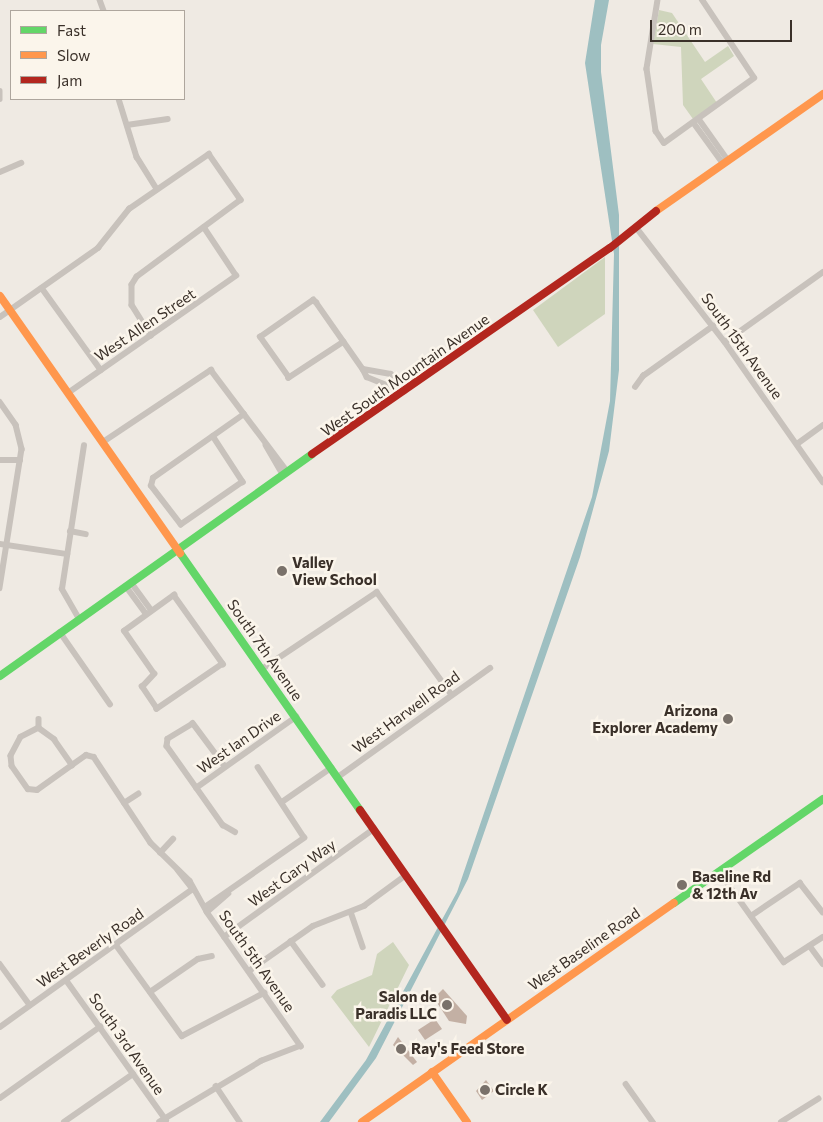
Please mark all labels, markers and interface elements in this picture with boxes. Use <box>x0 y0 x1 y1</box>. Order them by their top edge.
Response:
legend <box>10 10 185 100</box>
scale bar <box>653 10 796 42</box>
text: 200 m <box>658 20 702 38</box>
text: Fast <box>57 21 86 39</box>
text: Slow <box>57 46 90 64</box>
text: Jam <box>57 71 82 89</box>
street label: West Allen Street <box>91 285 199 365</box>
street label: South 15th Avenue <box>698 290 786 402</box>
street label: West South Mountain Avenue <box>317 310 493 440</box>
place label: Valley View School <box>292 553 377 588</box>
marker: Valley View School <box>276 565 288 577</box>
street label: South 7th Avenue <box>223 596 307 704</box>
street label: West Harwell Road <box>349 667 463 757</box>
place label: Arizona Explorer Academy <box>592 701 718 736</box>
street label: West Ian Drive <box>194 707 284 777</box>
marker: Arizona Explorer Academy <box>722 713 734 725</box>
street label: West Gary Way <box>245 835 339 911</box>
place label: Baseline Rd & 12th Av <box>692 867 771 902</box>
marker: Baseline Rd & 12th Av <box>676 879 688 891</box>
street label: West Beverly Road <box>33 904 147 992</box>
street label: West Baseline Road <box>525 904 643 994</box>
street label: South 5th Avenue <box>215 907 299 1015</box>
place label: Salon de Paradis LLC <box>355 987 437 1022</box>
street label: South 3rd Avenue <box>85 990 169 1098</box>
marker: Salon de Paradis LLC <box>441 999 453 1011</box>
place label: Ray's Feed Store <box>411 1040 524 1058</box>
marker: Ray's Feed Store <box>395 1043 407 1055</box>
place label: Circle K <box>495 1081 548 1099</box>
marker: Circle K <box>479 1084 491 1096</box>

